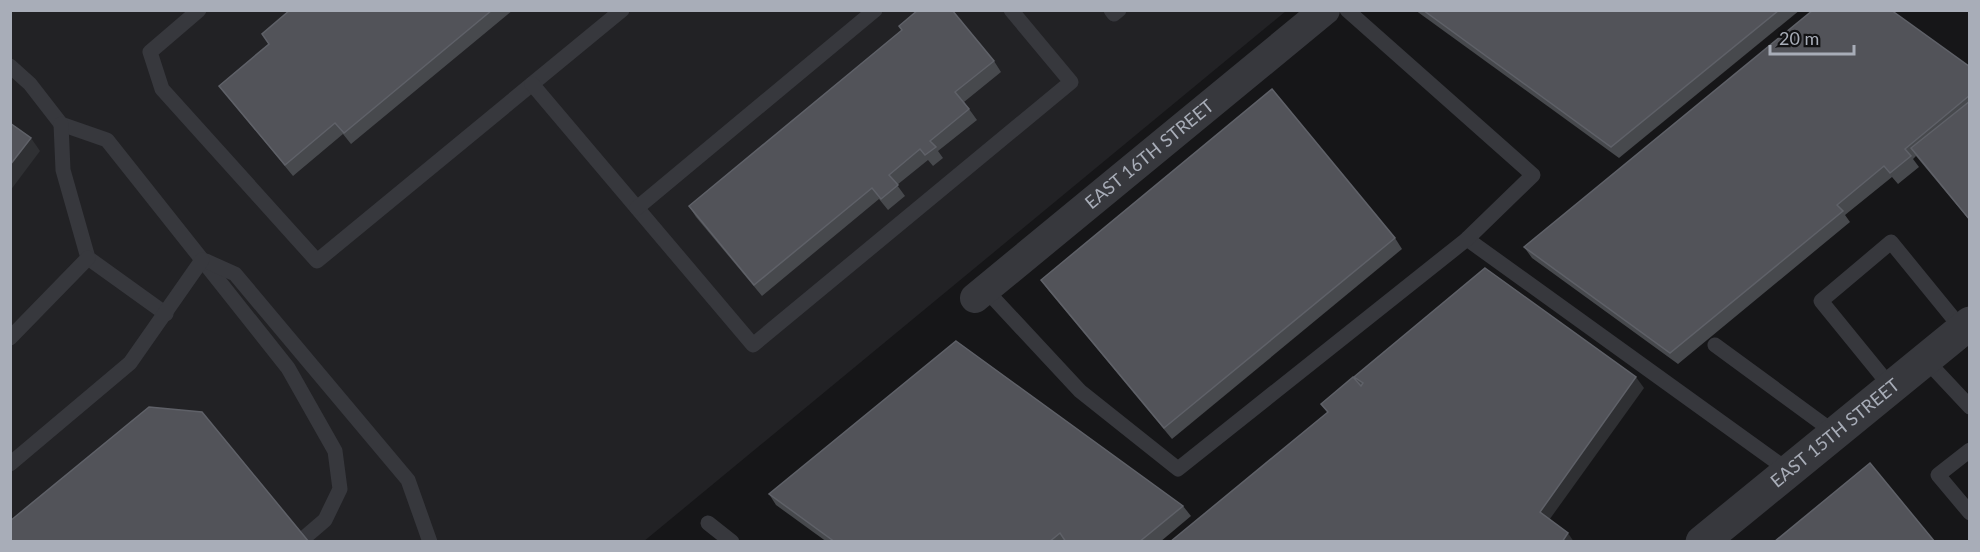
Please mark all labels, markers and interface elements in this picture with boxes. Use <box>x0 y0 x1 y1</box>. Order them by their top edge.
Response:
scale bar <box>1770 18 1854 56</box>
text: 20 m <box>1779 27 1819 49</box>
street label: EAST 16TH STREET <box>1080 94 1218 213</box>
street label: EAST 15TH STREET <box>1766 373 1904 492</box>

